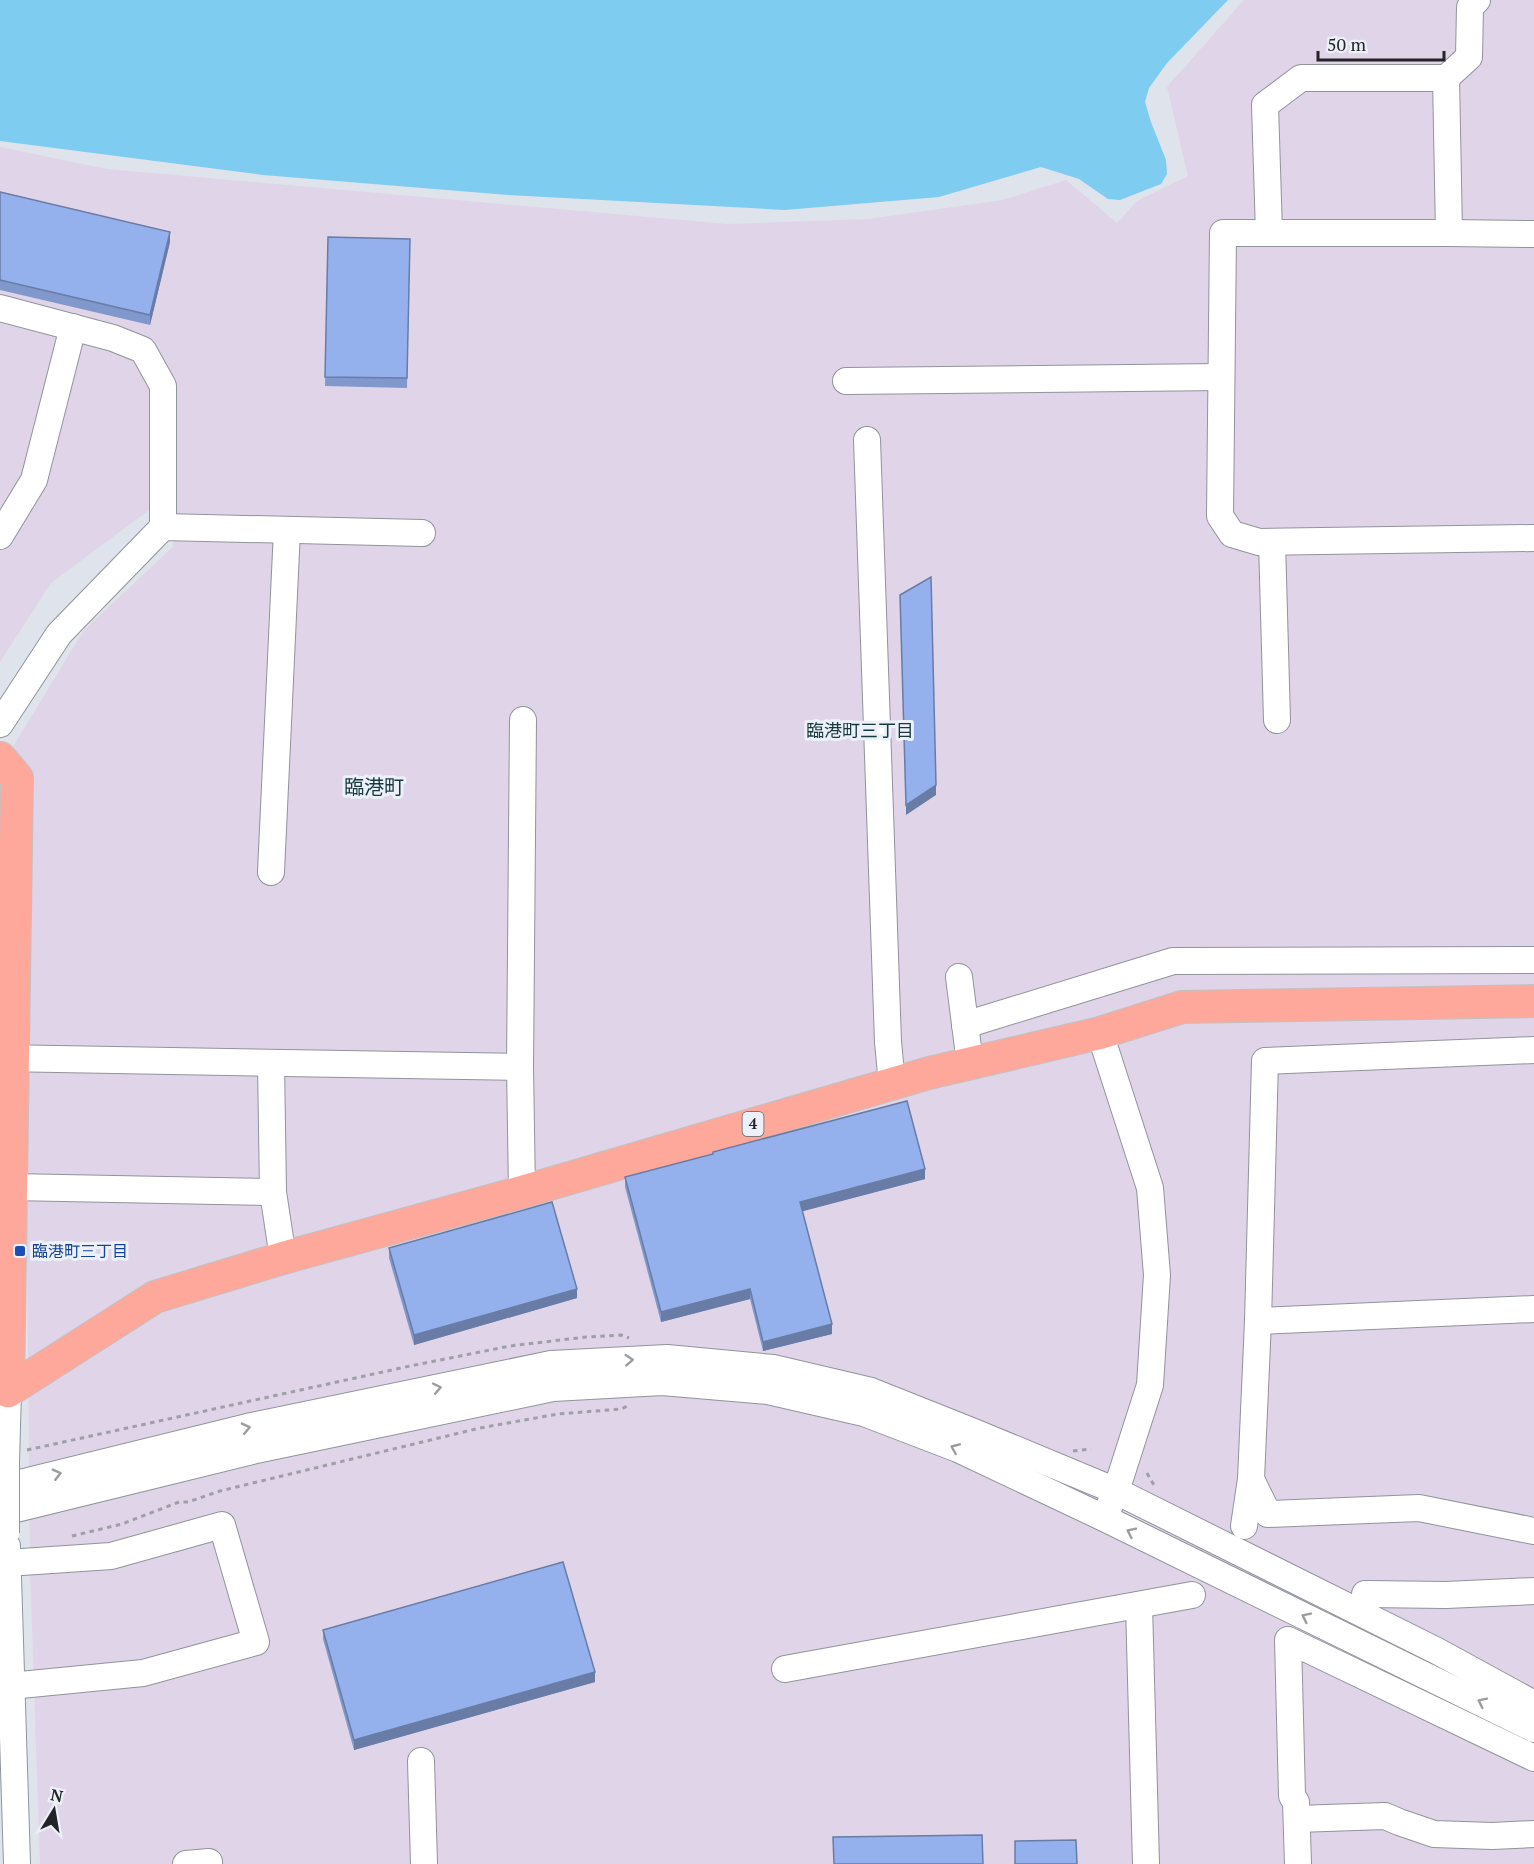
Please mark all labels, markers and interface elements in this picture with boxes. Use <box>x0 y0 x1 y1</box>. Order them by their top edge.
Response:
scale bar <box>1318 24 1444 62</box>
text: 50 m <box>1327 32 1367 56</box>
district label: 臨港町三丁目 <box>806 718 914 742</box>
district label: 臨港町 <box>344 773 404 800</box>
road number: 4 <box>742 1112 764 1136</box>
place label: 臨港町三丁目 <box>32 1240 128 1262</box>
marker: 臨港町三丁目 <box>13 1244 27 1258</box>
one-way arrow <box>625 1353 634 1366</box>
one-way arrow <box>432 1382 442 1395</box>
one-way arrow <box>241 1422 251 1435</box>
one-way arrow <box>950 1443 961 1455</box>
one-way arrow <box>52 1469 62 1482</box>
one-way arrow <box>1126 1527 1137 1539</box>
one-way arrow <box>1302 1613 1313 1624</box>
one-way arrow <box>1477 1698 1488 1710</box>
north arrow <box>24 1780 84 1840</box>
text: N <box>49 1783 65 1807</box>

